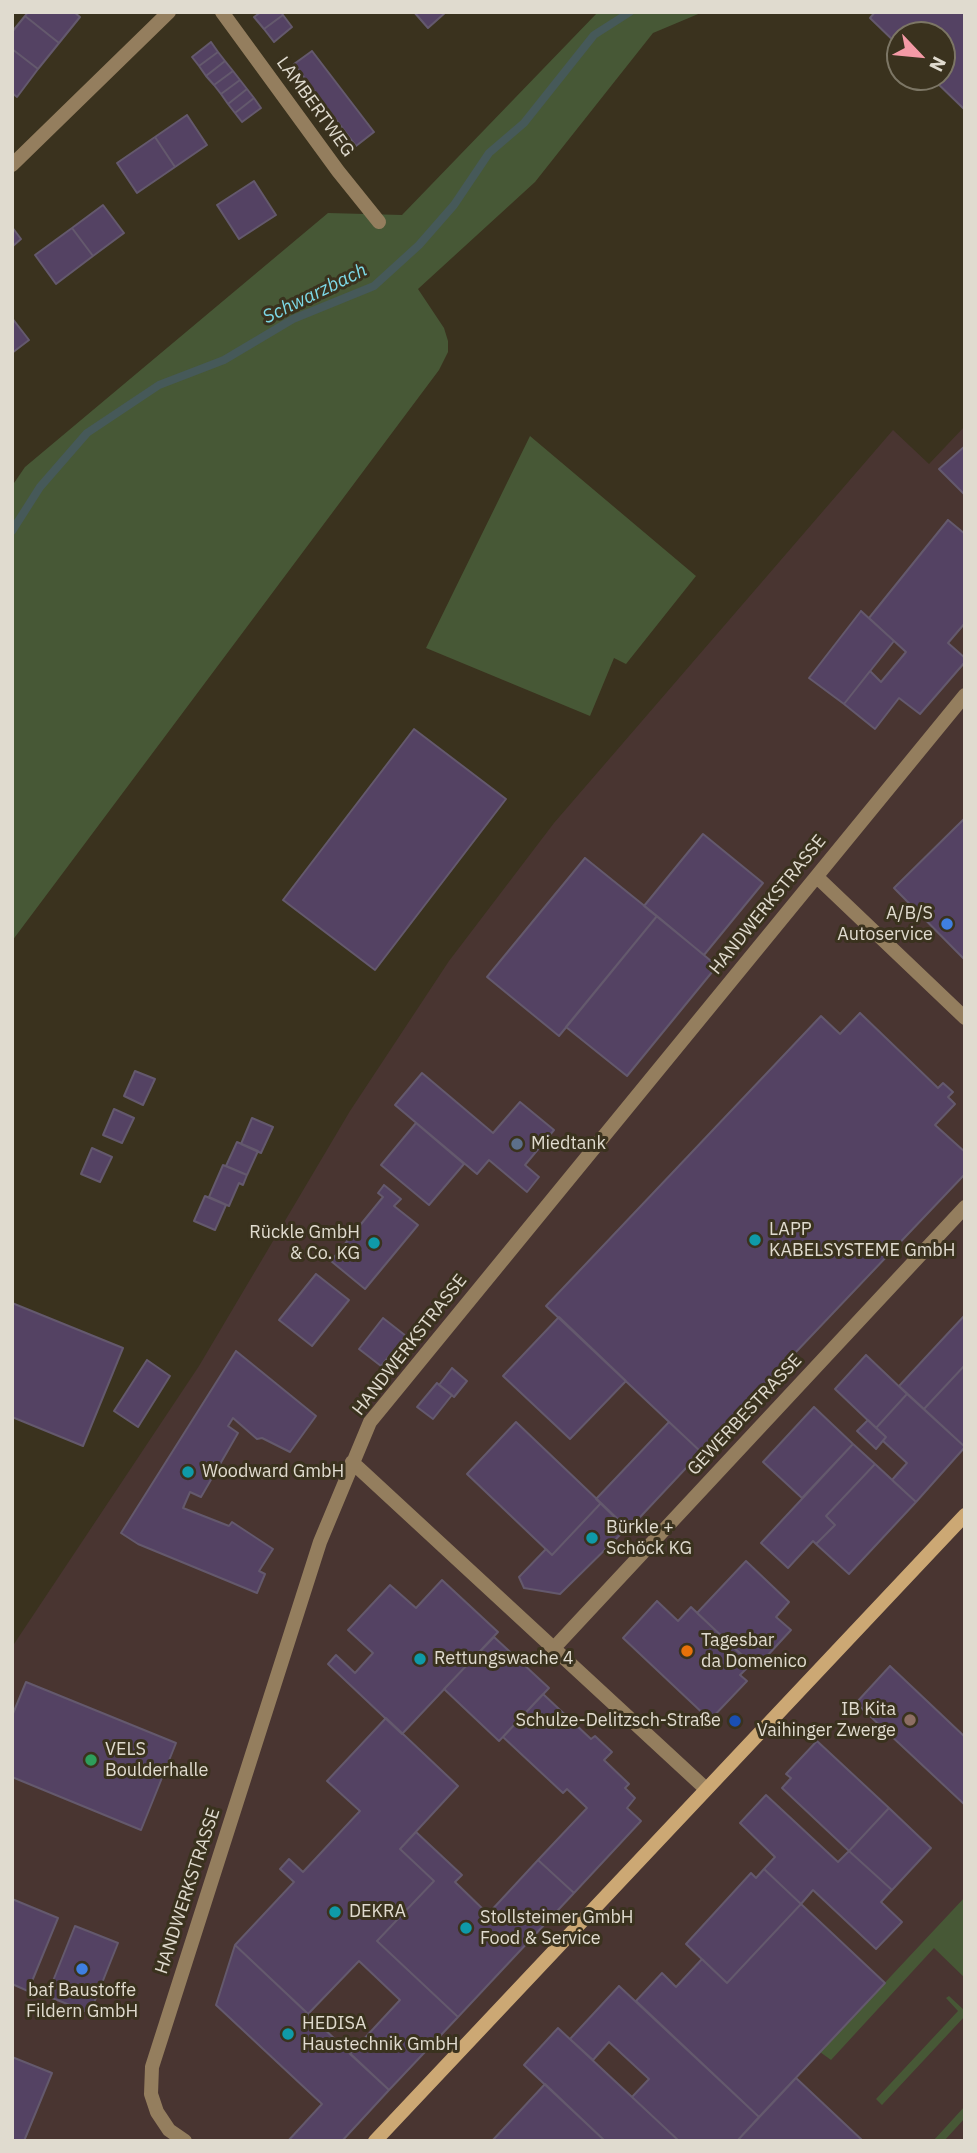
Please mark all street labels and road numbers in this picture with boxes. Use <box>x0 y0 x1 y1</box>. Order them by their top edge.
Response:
street label: LAMBERTWEG <box>271 53 359 161</box>
street label: HANDWERKSTRASSE <box>705 831 831 979</box>
street label: HANDWERKSTRASSE <box>348 1270 472 1420</box>
street label: GEWERBESTRASSE <box>683 1350 807 1480</box>
street label: HANDWERKSTRASSE <box>151 1805 225 1977</box>

